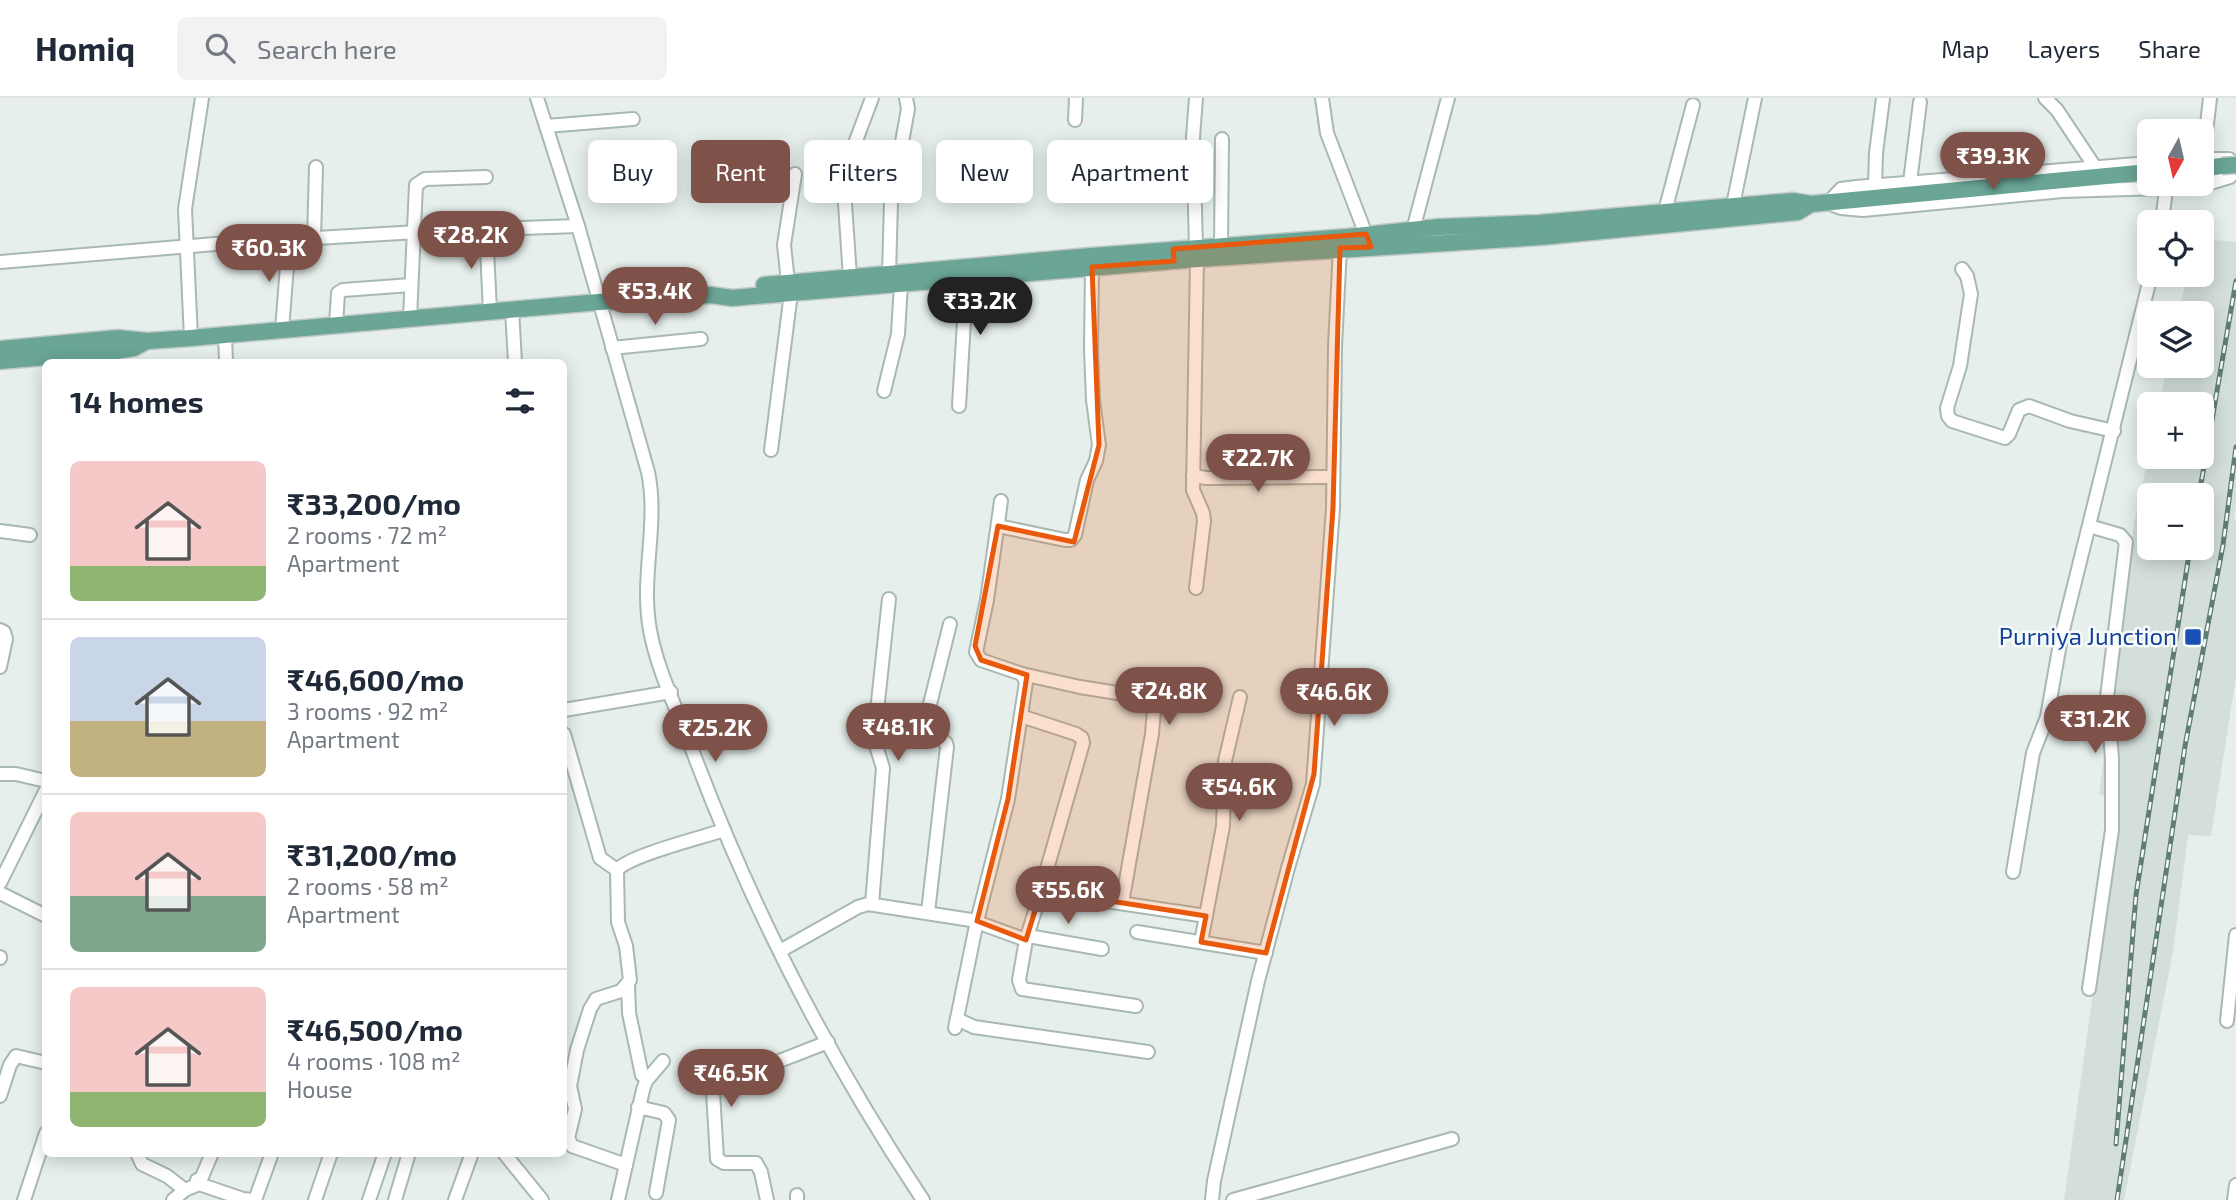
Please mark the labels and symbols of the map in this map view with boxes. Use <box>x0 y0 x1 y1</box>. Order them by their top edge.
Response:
north arrow <box>2137 119 2214 196</box>
pin: ₹39.3K <box>1936 132 2050 192</box>
pin: ₹28.2K <box>414 212 528 271</box>
pin: ₹60.3K <box>212 225 326 284</box>
pin: ₹53.4K <box>598 268 712 327</box>
pin: ₹33.2K <box>923 278 1037 337</box>
pin: ₹22.7K <box>1201 434 1315 494</box>
place label: Purniya Junction <box>1999 621 2177 650</box>
marker: Purniya Junction <box>2183 627 2203 647</box>
pin: ₹24.8K <box>1112 668 1226 727</box>
pin: ₹46.6K <box>1277 668 1391 728</box>
pin: ₹31.2K <box>2038 696 2152 755</box>
pin: ₹25.2K <box>658 704 772 764</box>
pin: ₹48.1K <box>841 704 955 763</box>
pin: ₹54.6K <box>1182 764 1296 823</box>
pin: ₹55.6K <box>1011 866 1125 926</box>
pin: ₹46.5K <box>674 1049 788 1109</box>

